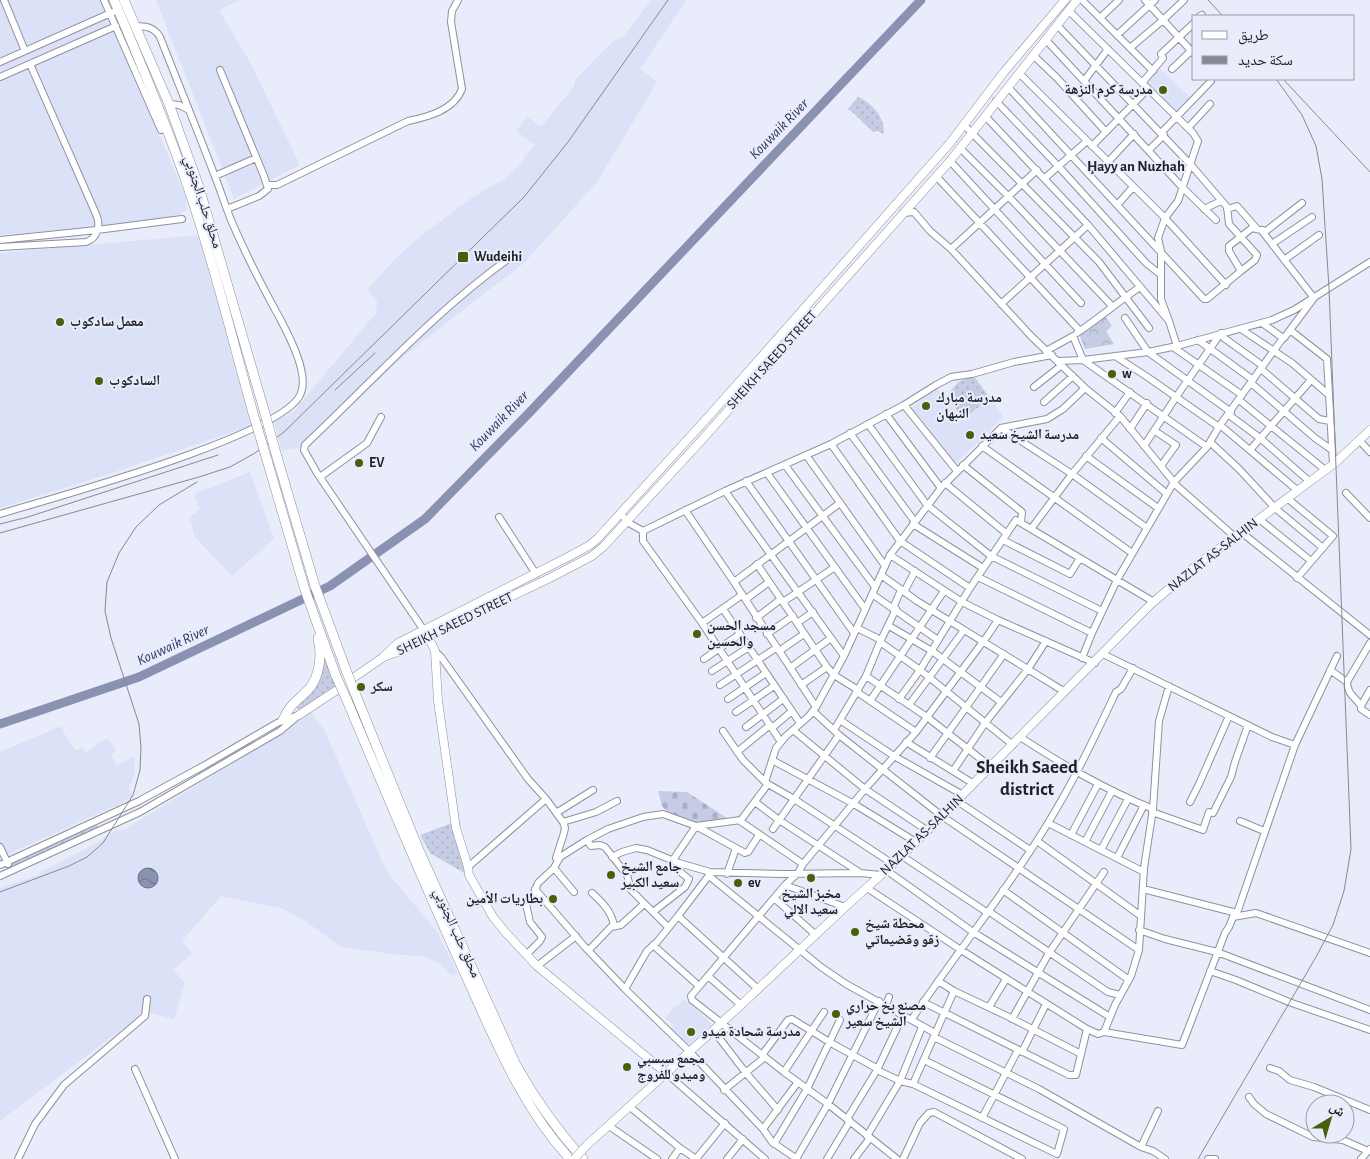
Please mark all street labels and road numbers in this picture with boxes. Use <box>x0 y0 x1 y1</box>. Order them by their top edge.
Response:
street label: محلق حلب الجنوبي <box>178 154 225 251</box>
street label: SHEIKH SAEED STREET <box>724 308 820 412</box>
street label: NAZLAT AS-SALHIN <box>1165 516 1261 594</box>
street label: SHEIKH SAEED STREET <box>395 590 515 658</box>
street label: NAZLAT AS-SALHIN <box>878 792 966 878</box>
street label: محلق حلب الجنوبي <box>428 886 483 981</box>

